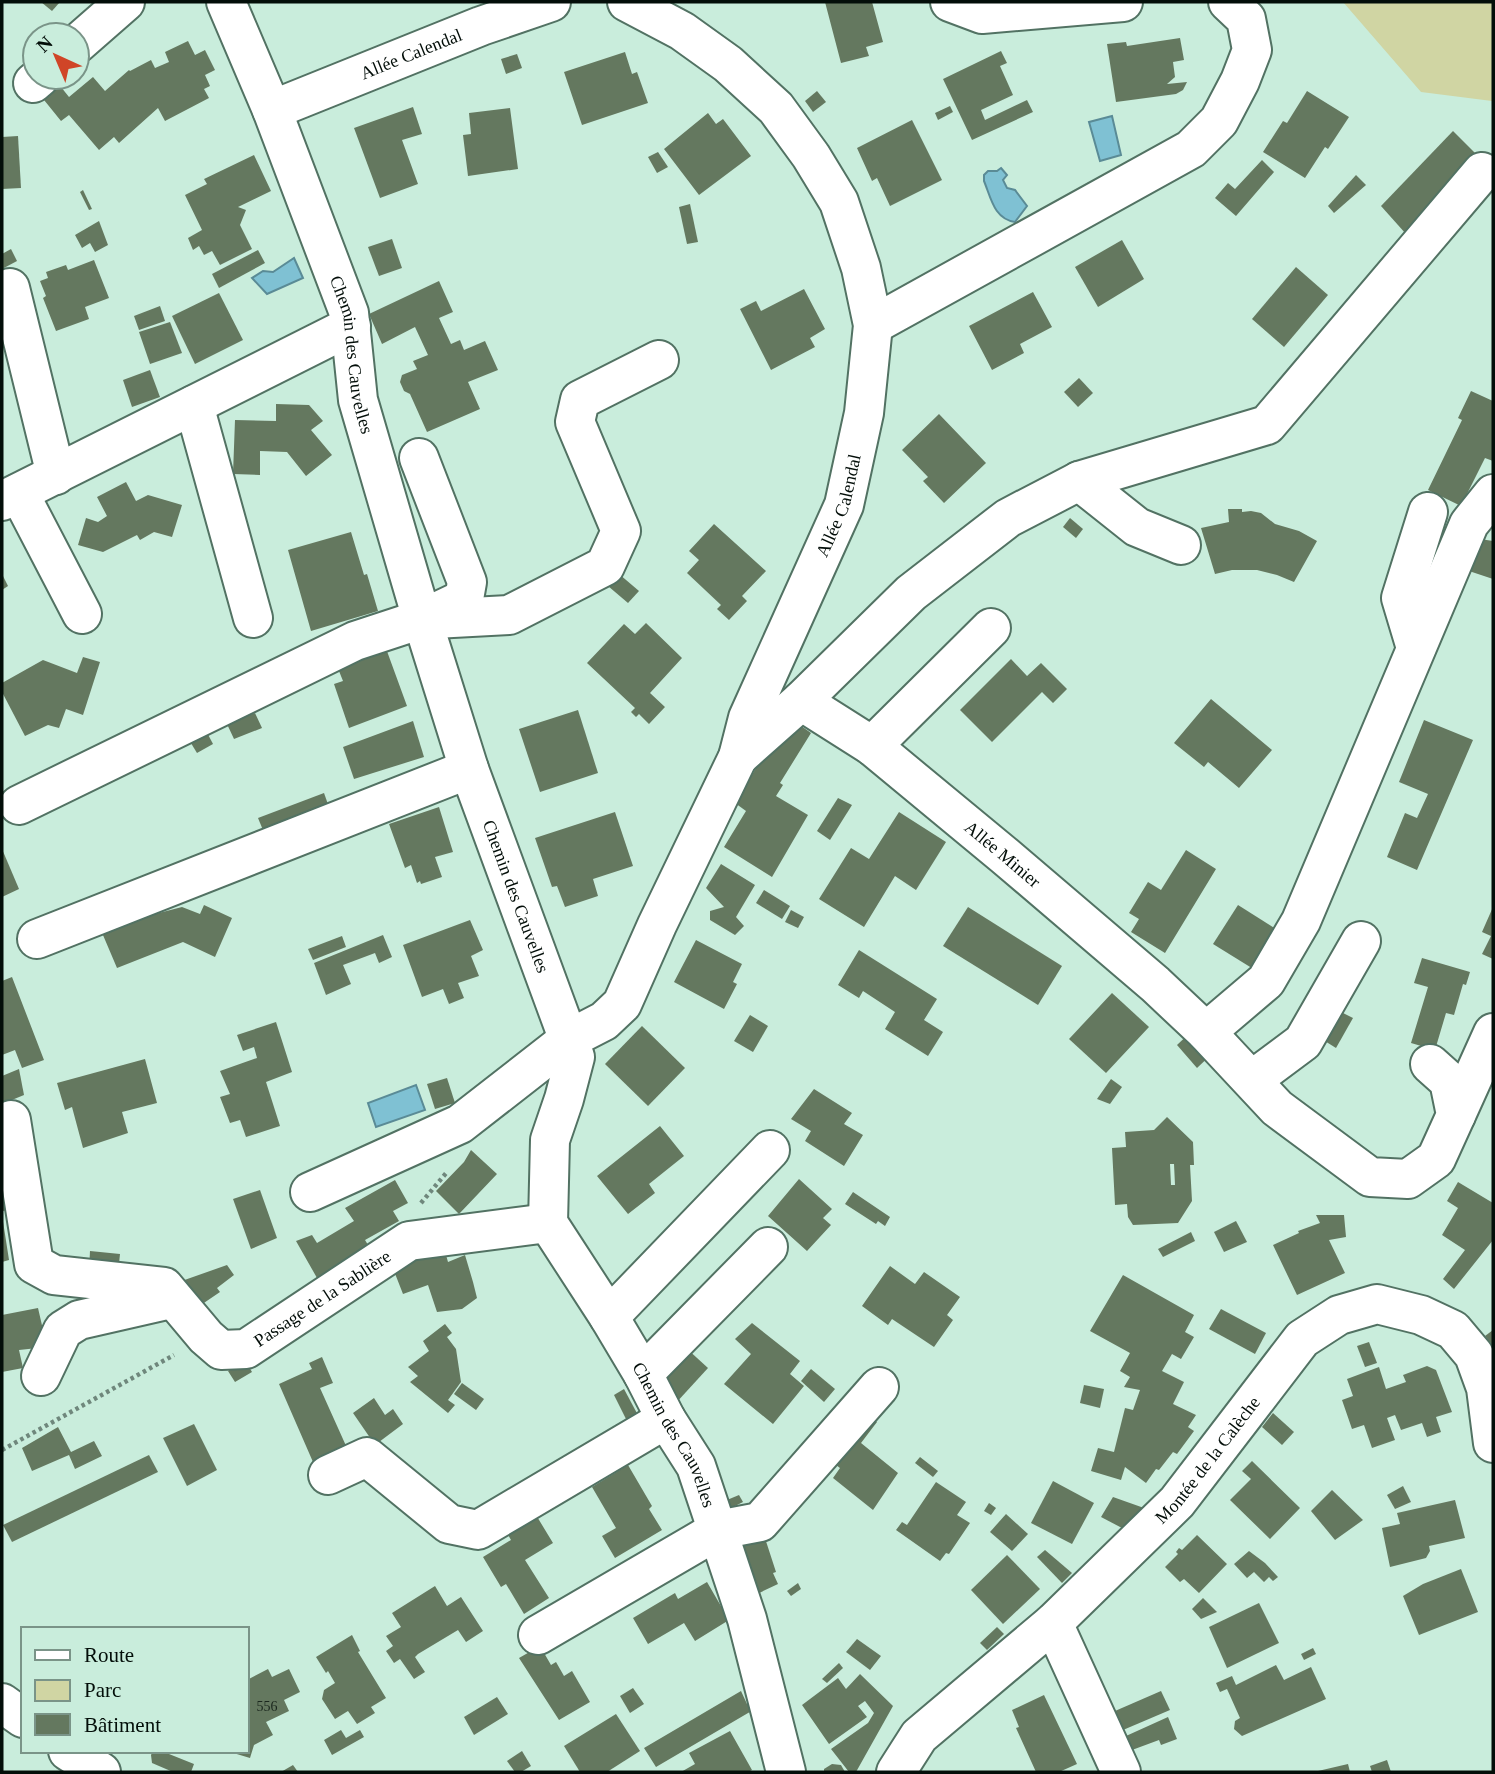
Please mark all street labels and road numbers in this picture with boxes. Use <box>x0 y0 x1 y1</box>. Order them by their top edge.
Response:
street label: Allée Calendal <box>358 25 465 83</box>
street label: Chemin des Cauvelles <box>326 273 377 436</box>
street label: Allée Calendal <box>812 452 865 560</box>
street label: Chemin des Cauvelles <box>479 817 553 975</box>
street label: Allée Minier <box>961 817 1044 892</box>
street label: Passage de la Sablière <box>250 1246 394 1351</box>
street label: Chemin des Cauvelles <box>628 1359 719 1510</box>
street label: Montée de la Calèche <box>1151 1393 1264 1528</box>

